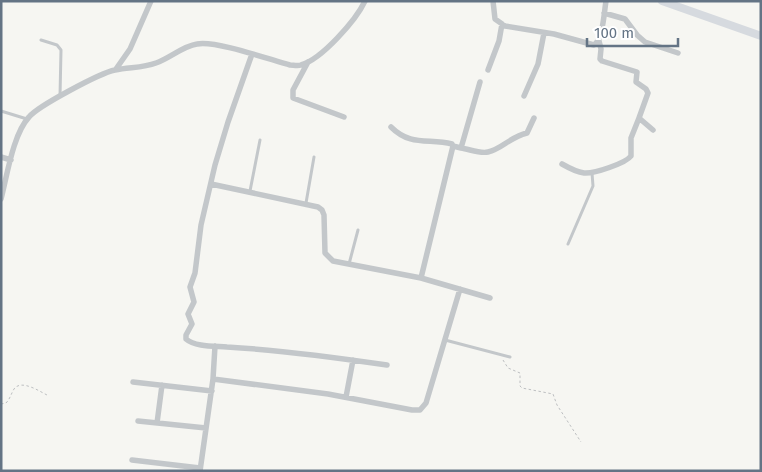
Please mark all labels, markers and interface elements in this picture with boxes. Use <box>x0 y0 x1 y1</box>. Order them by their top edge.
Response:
scale bar <box>587 15 678 47</box>
text: 100 m <box>594 24 634 42</box>

